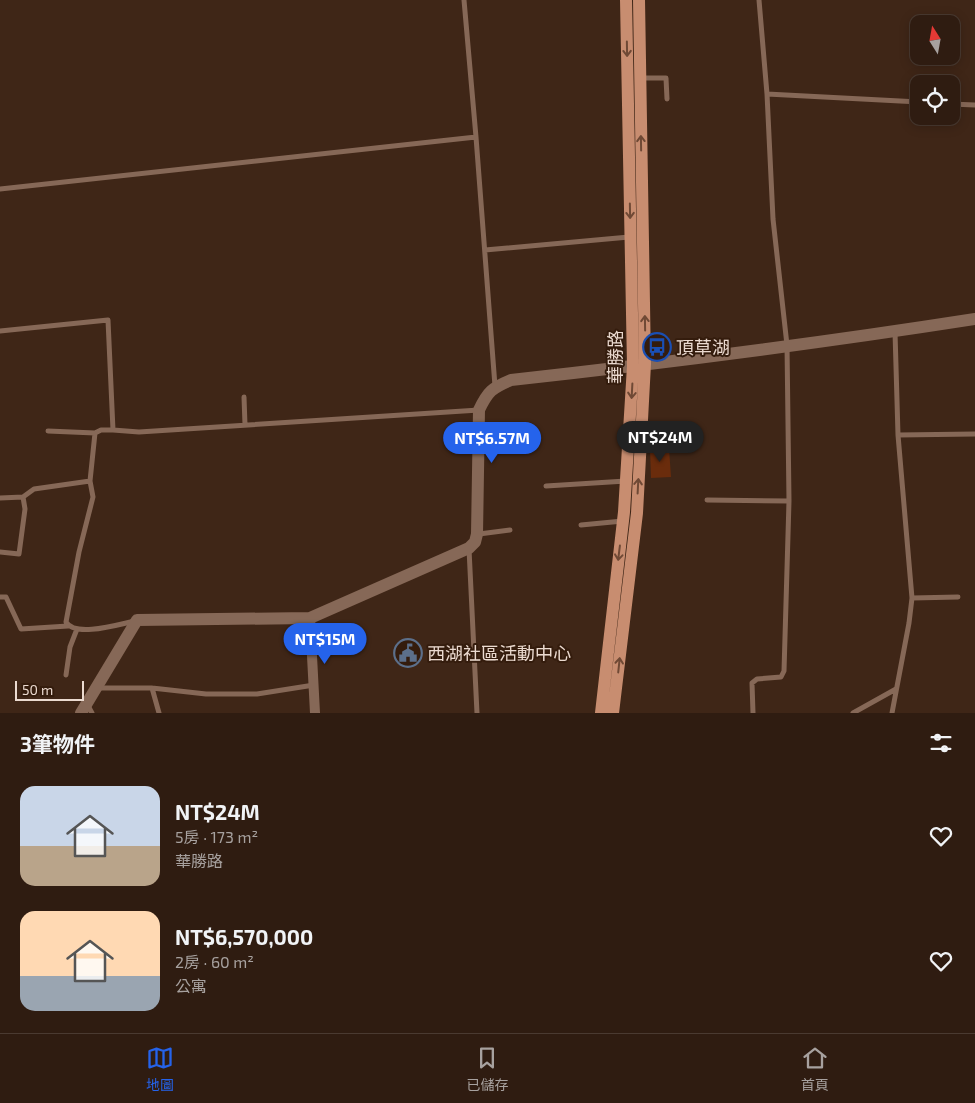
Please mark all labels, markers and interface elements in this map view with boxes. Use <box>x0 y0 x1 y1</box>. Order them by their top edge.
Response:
north arrow <box>910 15 960 65</box>
map controls <box>910 15 960 125</box>
one-way arrow <box>622 40 632 56</box>
button: locate <box>910 75 960 125</box>
one-way arrow <box>637 136 646 152</box>
one-way arrow <box>625 202 635 219</box>
one-way arrow <box>640 316 650 332</box>
street label: 華勝路 <box>604 330 626 384</box>
bus stop icon: 頂草湖 <box>642 332 672 362</box>
place label: 頂草湖 <box>676 336 730 358</box>
one-way arrow <box>627 382 637 399</box>
pin: NT$24M <box>619 420 701 463</box>
pin: NT$6.57M <box>440 422 544 464</box>
text: NT$24M <box>628 427 692 446</box>
text: NT$6.57M <box>454 428 530 447</box>
one-way arrow <box>634 478 643 494</box>
one-way arrow <box>614 545 624 561</box>
pin: NT$15M <box>284 622 366 665</box>
text: NT$15M <box>295 629 355 648</box>
public building icon: 西湖社區活動中心 <box>393 638 423 668</box>
place label: 西湖社區活動中心 <box>427 642 571 664</box>
one-way arrow <box>614 657 624 673</box>
scale bar <box>15 678 84 701</box>
text: 50 m <box>22 681 53 698</box>
icon: filters <box>927 729 955 757</box>
text: 3筆物件 <box>20 731 95 756</box>
text: NT$24M <box>175 799 260 824</box>
icon: home <box>60 806 120 866</box>
icon: heart <box>927 822 955 850</box>
text: 5房 · 173 m² <box>175 827 258 846</box>
text: 華勝路 <box>175 851 223 870</box>
text: NT$6,570,000 <box>175 924 313 949</box>
icon: home <box>60 931 120 991</box>
icon: heart <box>927 947 955 975</box>
text: 2房 · 60 m² <box>175 952 254 971</box>
text: 公寓 <box>175 976 207 995</box>
tab: 地圖 <box>146 1044 174 1094</box>
tab: 已儲存 <box>466 1044 508 1094</box>
tab: 首頁 <box>801 1044 829 1094</box>

